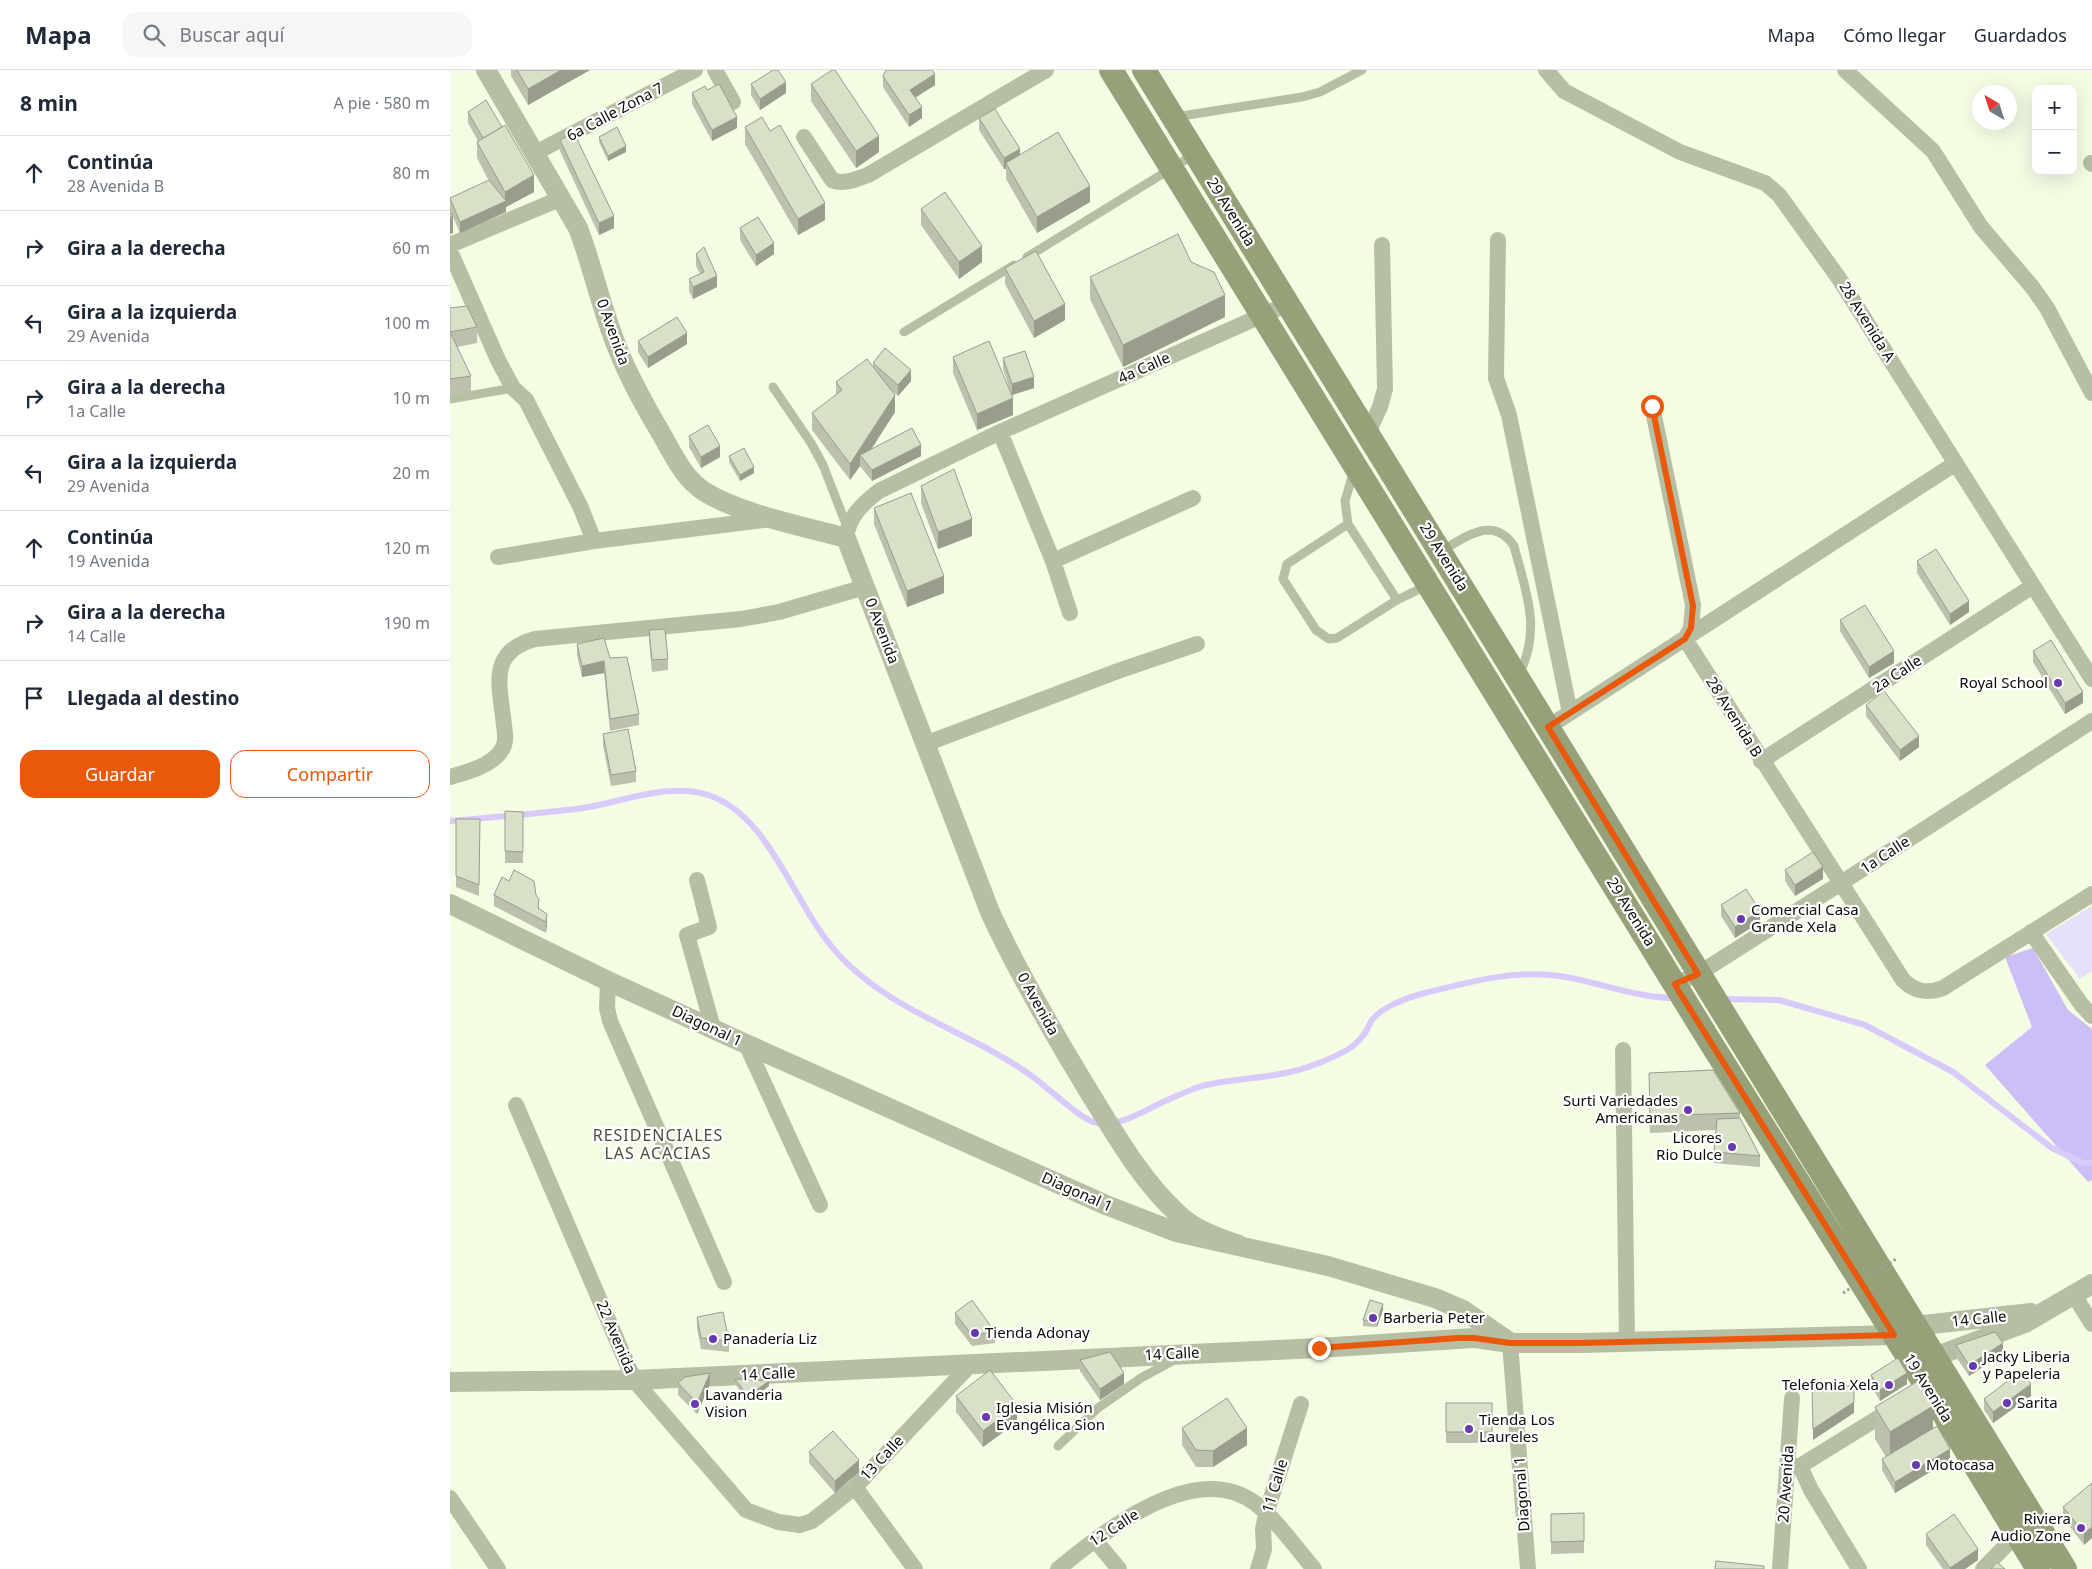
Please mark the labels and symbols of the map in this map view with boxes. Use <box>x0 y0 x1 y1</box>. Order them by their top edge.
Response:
street label: 6a Calle Zona 7 <box>563 77 666 145</box>
north arrow <box>1972 85 2017 130</box>
street label: 29 Avenida <box>1203 173 1261 250</box>
street label: 28 Avenida A <box>1835 278 1901 366</box>
street label: 0 Avenida <box>593 296 635 367</box>
street label: 4a Calle <box>1114 347 1173 387</box>
route start <box>1641 395 1664 418</box>
street label: 29 Avenida <box>1416 518 1474 595</box>
street label: 0 Avenida <box>861 595 905 666</box>
street label: 2a Calle <box>1868 650 1925 697</box>
place label: Royal School <box>1959 672 2048 692</box>
street label: 28 Avenida B <box>1702 673 1767 760</box>
marker: Royal School <box>2052 677 2064 689</box>
street label: 1a Calle <box>1856 831 1913 878</box>
street label: 29 Avenida <box>1603 873 1661 950</box>
place label: Comercial Casa Grande Xela <box>1751 899 1859 936</box>
marker: Comercial Casa Grande Xela <box>1735 913 1747 925</box>
street label: 0 Avenida <box>1013 969 1064 1039</box>
street label: Diagonal 1 <box>669 1000 746 1050</box>
place label: Surti Variedades Americanas <box>1563 1090 1678 1127</box>
marker: Surti Variedades Americanas <box>1682 1104 1694 1116</box>
district label: RESIDENCIALES LAS ACACIAS <box>593 1124 723 1164</box>
place label: Licores Rio Dulce <box>1656 1127 1722 1164</box>
marker: Licores Rio Dulce <box>1726 1141 1738 1153</box>
street label: Diagonal 1 <box>1039 1167 1116 1216</box>
street label: 22 Avenida <box>593 1297 641 1376</box>
street label: 14 Calle <box>1950 1305 2007 1331</box>
place label: Barberia Peter <box>1383 1307 1485 1327</box>
marker: Barberia Peter <box>1367 1312 1379 1324</box>
place label: Tienda Adonay <box>985 1322 1090 1342</box>
marker: Tienda Adonay <box>969 1327 981 1339</box>
place label: Panadería Liz <box>723 1328 817 1348</box>
marker: Panadería Liz <box>707 1333 719 1345</box>
route end <box>1308 1337 1331 1360</box>
street label: 14 Calle <box>1144 1342 1200 1364</box>
place label: Jacky Liberia y Papeleria <box>1981 1346 2070 1383</box>
street label: 19 Avenida <box>1900 1349 1958 1426</box>
marker: Jacky Liberia y Papeleria <box>1967 1360 1979 1372</box>
street label: 14 Calle <box>740 1362 796 1384</box>
place label: Telefonia Xela <box>1782 1374 1879 1394</box>
marker: Telefonia Xela <box>1883 1379 1895 1391</box>
place label: Lavanderia Vision <box>705 1384 783 1421</box>
place label: Sarita <box>2017 1392 2058 1412</box>
place label: Iglesia Misión Evangélica Sion <box>996 1397 1105 1434</box>
marker: Sarita <box>2001 1397 2013 1409</box>
marker: Lavanderia Vision <box>689 1398 701 1410</box>
place label: Tienda Los Laureles <box>1479 1409 1555 1446</box>
marker: Iglesia Misión Evangélica Sion <box>980 1411 992 1423</box>
marker: Tienda Los Laureles <box>1463 1423 1475 1435</box>
street label: 13 Calle <box>855 1430 907 1484</box>
street label: 20 Avenida <box>1772 1445 1798 1523</box>
place label: Motocasa <box>1926 1454 1994 1474</box>
street label: 11 Calle <box>1256 1456 1292 1515</box>
street label: Diagonal 1 <box>1508 1456 1534 1532</box>
marker: Motocasa <box>1910 1459 1922 1471</box>
street label: 12 Calle <box>1085 1504 1142 1551</box>
place label: Riviera Audio Zone <box>1991 1508 2071 1545</box>
marker: Riviera Audio Zone <box>2075 1522 2087 1534</box>

